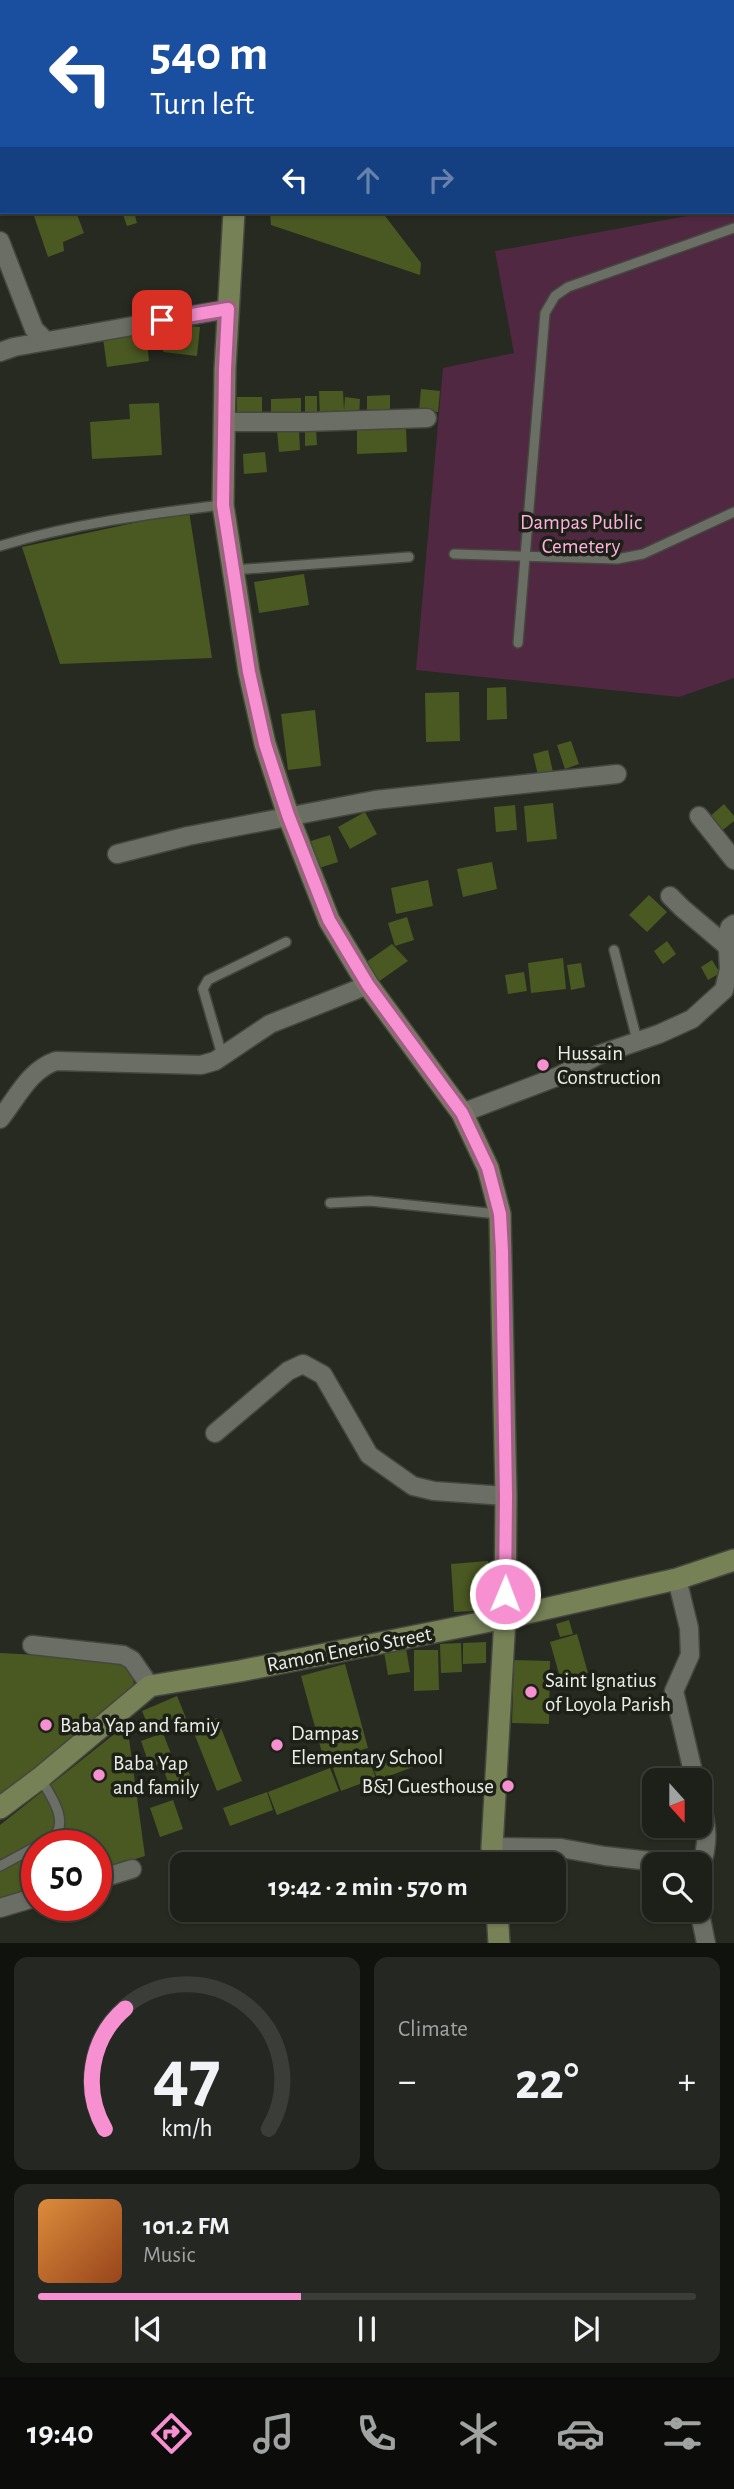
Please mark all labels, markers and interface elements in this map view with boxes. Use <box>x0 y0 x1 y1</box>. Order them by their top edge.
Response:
icon: left <box>35 28 126 119</box>
text: 540 m <box>150 30 268 79</box>
text: Turn left <box>150 88 254 120</box>
icon: left <box>276 161 314 199</box>
icon: ahead <box>349 161 387 199</box>
icon: right <box>422 161 460 199</box>
pin <box>132 290 192 350</box>
icon: arrive <box>143 301 181 339</box>
park label: Dampas Public Cemetery <box>520 512 642 557</box>
place label: Hussain Construction <box>557 1043 661 1088</box>
marker: Hussain Construction <box>535 1057 551 1073</box>
position arrow <box>468 1557 542 1631</box>
street label: Ramon Enerio Street <box>265 1623 434 1676</box>
place label: Saint Ignatius of Loyola Parish <box>545 1670 671 1715</box>
marker: Saint Ignatius of Loyola Parish <box>523 1684 539 1700</box>
place label: Baba Yap and famiy <box>60 1715 220 1736</box>
marker: Baba Yap and famiy <box>38 1717 54 1733</box>
place label: Dampas Elementary School <box>291 1723 443 1768</box>
marker: Dampas Elementary School <box>269 1737 285 1753</box>
place label: Baba Yap and family <box>113 1753 199 1798</box>
marker: Baba Yap and family <box>91 1767 107 1783</box>
north arrow <box>642 1768 712 1838</box>
map controls <box>642 1768 712 1922</box>
place label: B&J Guesthouse <box>362 1776 494 1797</box>
marker: B&J Guesthouse <box>500 1778 516 1794</box>
speed limit sign: 50 <box>21 1830 112 1921</box>
button: search <box>642 1852 712 1922</box>
text: 19:42 · 2 min · 570 m <box>268 1874 468 1900</box>
text: Climate <box>398 2018 468 2041</box>
text: 47 <box>153 2042 221 2115</box>
text: 22° <box>515 2056 579 2108</box>
text: − <box>398 2063 416 2101</box>
text: + <box>678 2063 696 2101</box>
text: km/h <box>161 2116 213 2141</box>
text: 101.2 FM <box>143 2213 230 2239</box>
text: Music <box>143 2244 195 2267</box>
icon: previous <box>129 2310 167 2348</box>
icon: pause <box>348 2310 386 2348</box>
icon: next <box>567 2310 605 2348</box>
icon: directions <box>147 2409 196 2458</box>
icon: music <box>249 2409 298 2458</box>
icon: phone <box>352 2409 401 2458</box>
icon: climate <box>454 2409 503 2458</box>
icon: car <box>556 2409 605 2458</box>
icon: filters <box>658 2409 707 2458</box>
text: 19:40 <box>27 2417 94 2449</box>

